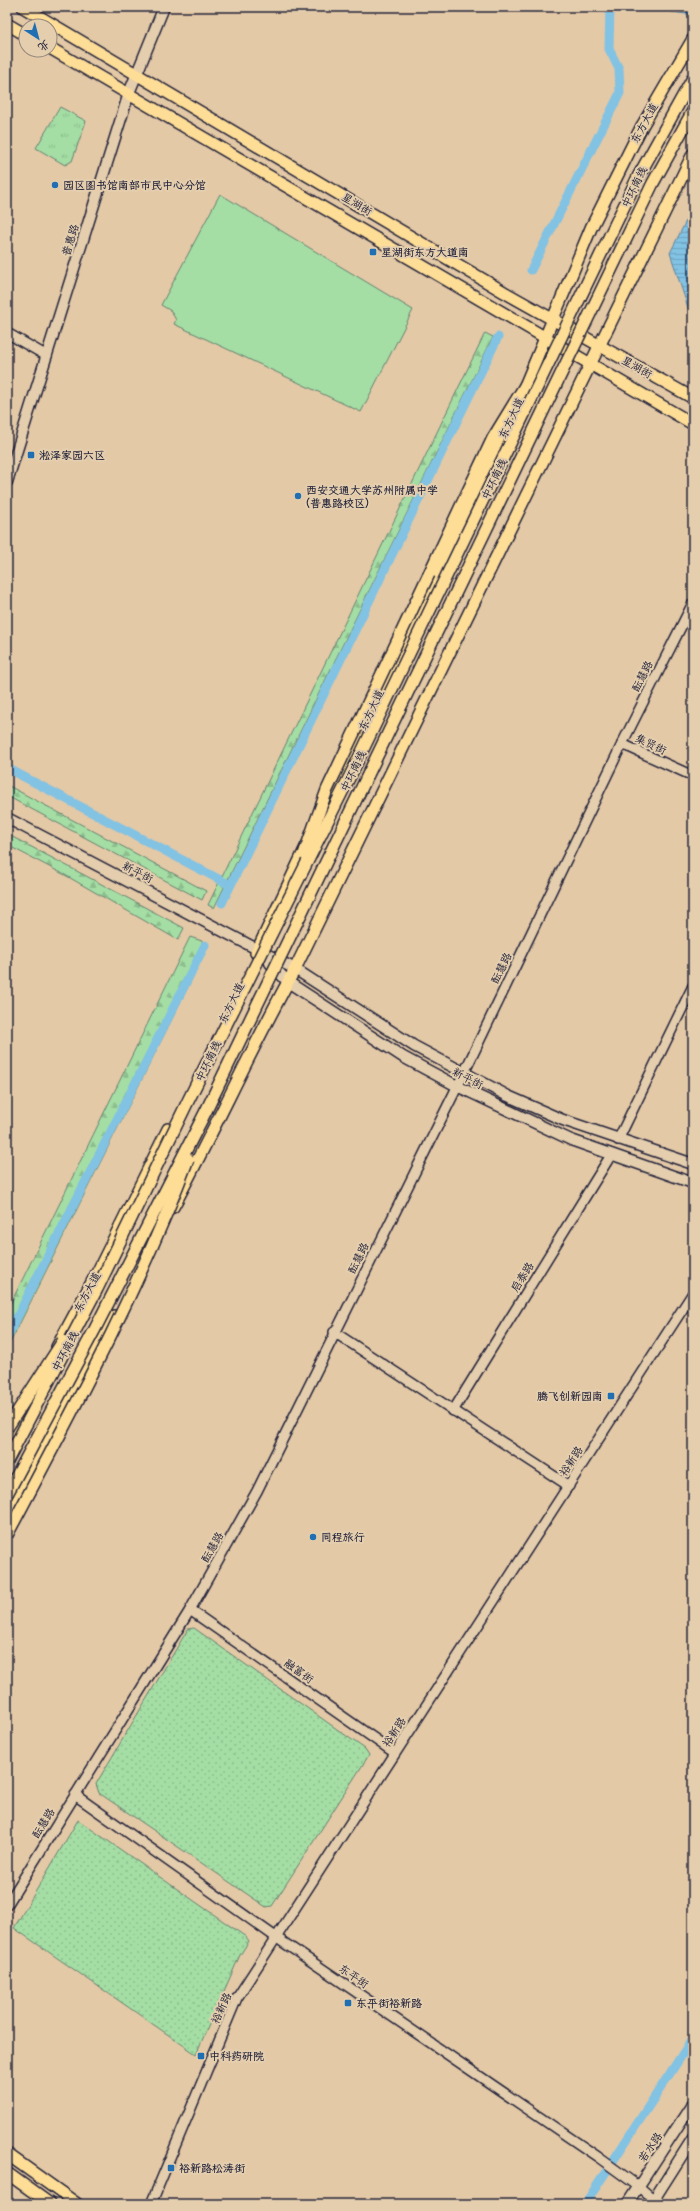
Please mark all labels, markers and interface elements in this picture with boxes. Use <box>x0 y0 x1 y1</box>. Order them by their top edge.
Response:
north arrow <box>18 18 58 58</box>
text: 北 <box>35 37 52 54</box>
street label: 东方大道 <box>628 101 661 146</box>
street label: 中环南线 <box>619 165 650 210</box>
place label: 园区图书馆南部市民中心分馆 <box>63 179 206 192</box>
marker: 园区图书馆南部市民中心分馆 <box>50 180 60 190</box>
street label: 星湖街 <box>339 190 375 219</box>
street label: 普惠路 <box>59 222 82 258</box>
place label: 星湖街东方大道南 <box>381 246 469 259</box>
marker: 星湖街东方大道南 <box>368 247 378 257</box>
street label: 星湖街 <box>619 354 655 382</box>
street label: 东方大道 <box>496 396 527 441</box>
place label: 淞泽家园六区 <box>39 449 105 462</box>
marker: 淞泽家园六区 <box>26 450 36 460</box>
street label: 中环南线 <box>479 457 510 502</box>
place label: 西安交通大学苏州附属中学 (普惠路校区) <box>306 484 438 510</box>
marker: 西安交通大学苏州附属中学 (普惠路校区) <box>293 491 303 501</box>
street label: 酝慧路 <box>629 659 656 694</box>
street label: 东方大道 <box>356 688 387 733</box>
street label: 集贤街 <box>633 732 669 758</box>
street label: 中环南线 <box>338 749 369 794</box>
street label: 新平街 <box>120 859 156 886</box>
street label: 酝慧路 <box>488 951 515 986</box>
street label: 东方大道 <box>216 981 247 1026</box>
street label: 中环南线 <box>193 1039 224 1084</box>
street label: 新平街 <box>450 1065 486 1092</box>
street label: 酝慧路 <box>345 1241 372 1276</box>
street label: 启泰路 <box>508 1260 537 1295</box>
street label: 东方大道 <box>71 1270 104 1315</box>
street label: 中环南线 <box>49 1329 82 1374</box>
place label: 腾飞创新园南 <box>537 1390 603 1403</box>
marker: 腾飞创新园南 <box>606 1391 616 1401</box>
street label: 裕新路 <box>557 1444 586 1479</box>
street label: 酝慧路 <box>199 1530 226 1565</box>
place label: 同程旅行 <box>321 1531 365 1544</box>
marker: 同程旅行 <box>308 1532 318 1542</box>
street label: 融富街 <box>281 1657 317 1687</box>
street label: 裕新路 <box>380 1715 409 1750</box>
street label: 酝慧路 <box>29 1806 58 1841</box>
street label: 东平街 <box>336 1962 372 1992</box>
street label: 裕新路 <box>209 1991 234 2026</box>
place label: 东平街裕新路 <box>356 1997 422 2010</box>
marker: 东平街裕新路 <box>343 1998 353 2008</box>
place label: 中科药研院 <box>209 2050 264 2063</box>
marker: 中科药研院 <box>196 2051 206 2061</box>
street label: 若水路 <box>636 2130 665 2165</box>
place label: 裕新路松涛街 <box>179 2162 246 2175</box>
marker: 裕新路松涛街 <box>166 2163 176 2173</box>

